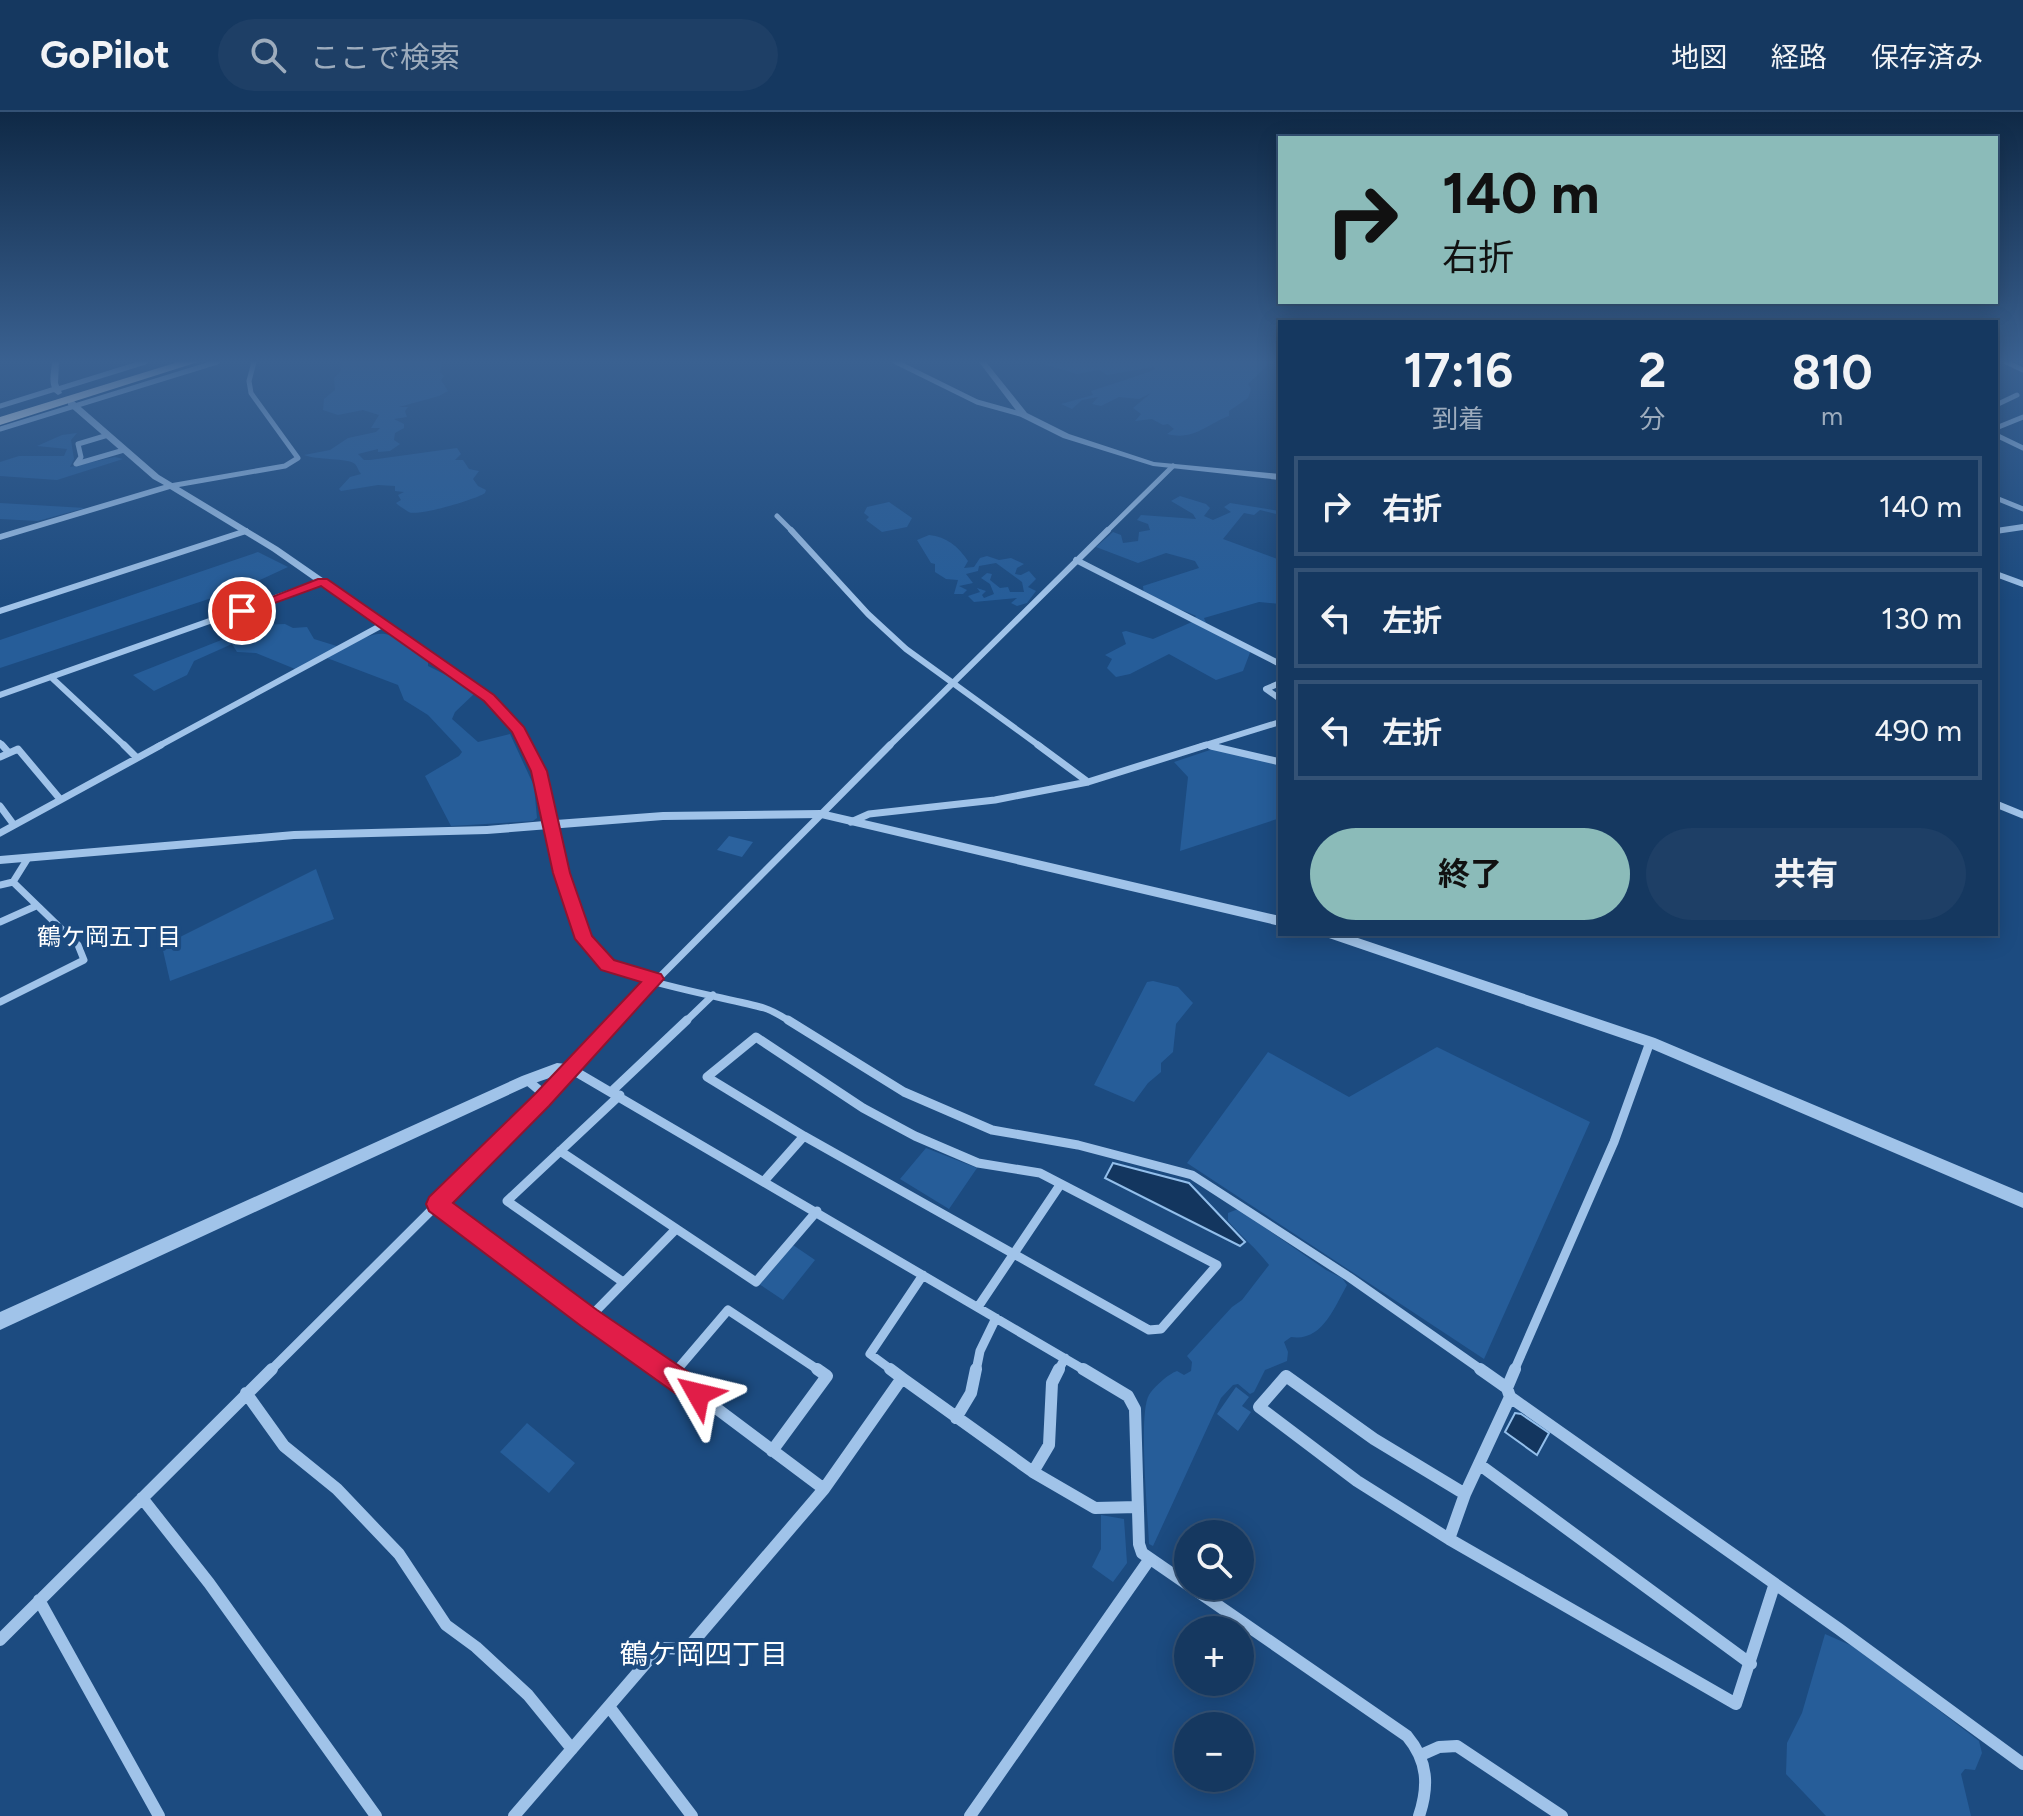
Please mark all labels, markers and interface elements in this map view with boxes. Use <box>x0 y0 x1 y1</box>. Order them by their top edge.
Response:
search box <box>218 19 778 91</box>
text: GoPilot <box>40 32 170 78</box>
icon: search <box>246 33 290 77</box>
text: ここで検索 <box>310 39 460 76</box>
text: 地図 <box>1671 40 1727 74</box>
text: 経路 <box>1771 40 1827 74</box>
text: 保存済み <box>1871 40 1983 74</box>
text: 140 m <box>1442 160 1600 227</box>
icon: right <box>1310 168 1414 272</box>
text: 右折 <box>1442 236 1514 279</box>
text: 17:16 <box>1403 341 1513 399</box>
text: 2 <box>1638 341 1666 399</box>
text: 810 <box>1792 343 1873 401</box>
text: m <box>1821 400 1843 432</box>
text: 到着 <box>1432 403 1484 435</box>
text: 分 <box>1639 403 1665 435</box>
icon: right <box>1314 484 1358 528</box>
text: 140 m <box>1879 488 1962 525</box>
text: 右折 <box>1382 490 1442 527</box>
pin <box>208 577 276 645</box>
icon: arrive <box>220 589 264 633</box>
icon: left <box>1314 596 1358 640</box>
text: 130 m <box>1881 600 1962 637</box>
text: 左折 <box>1382 602 1442 639</box>
icon: left <box>1314 708 1358 752</box>
text: 490 m <box>1874 712 1962 749</box>
text: 左折 <box>1382 714 1442 751</box>
button: 終了 <box>1310 828 1630 920</box>
button: 共有 <box>1646 828 1966 920</box>
district label: 鶴ケ岡五丁目 <box>37 922 181 951</box>
position arrow <box>656 1352 740 1436</box>
map controls <box>1174 1520 1254 1792</box>
button: search <box>1174 1520 1254 1600</box>
button: + <box>1174 1616 1254 1696</box>
district label: 鶴ケ岡四丁目 <box>620 1637 788 1671</box>
button: − <box>1174 1712 1254 1792</box>

